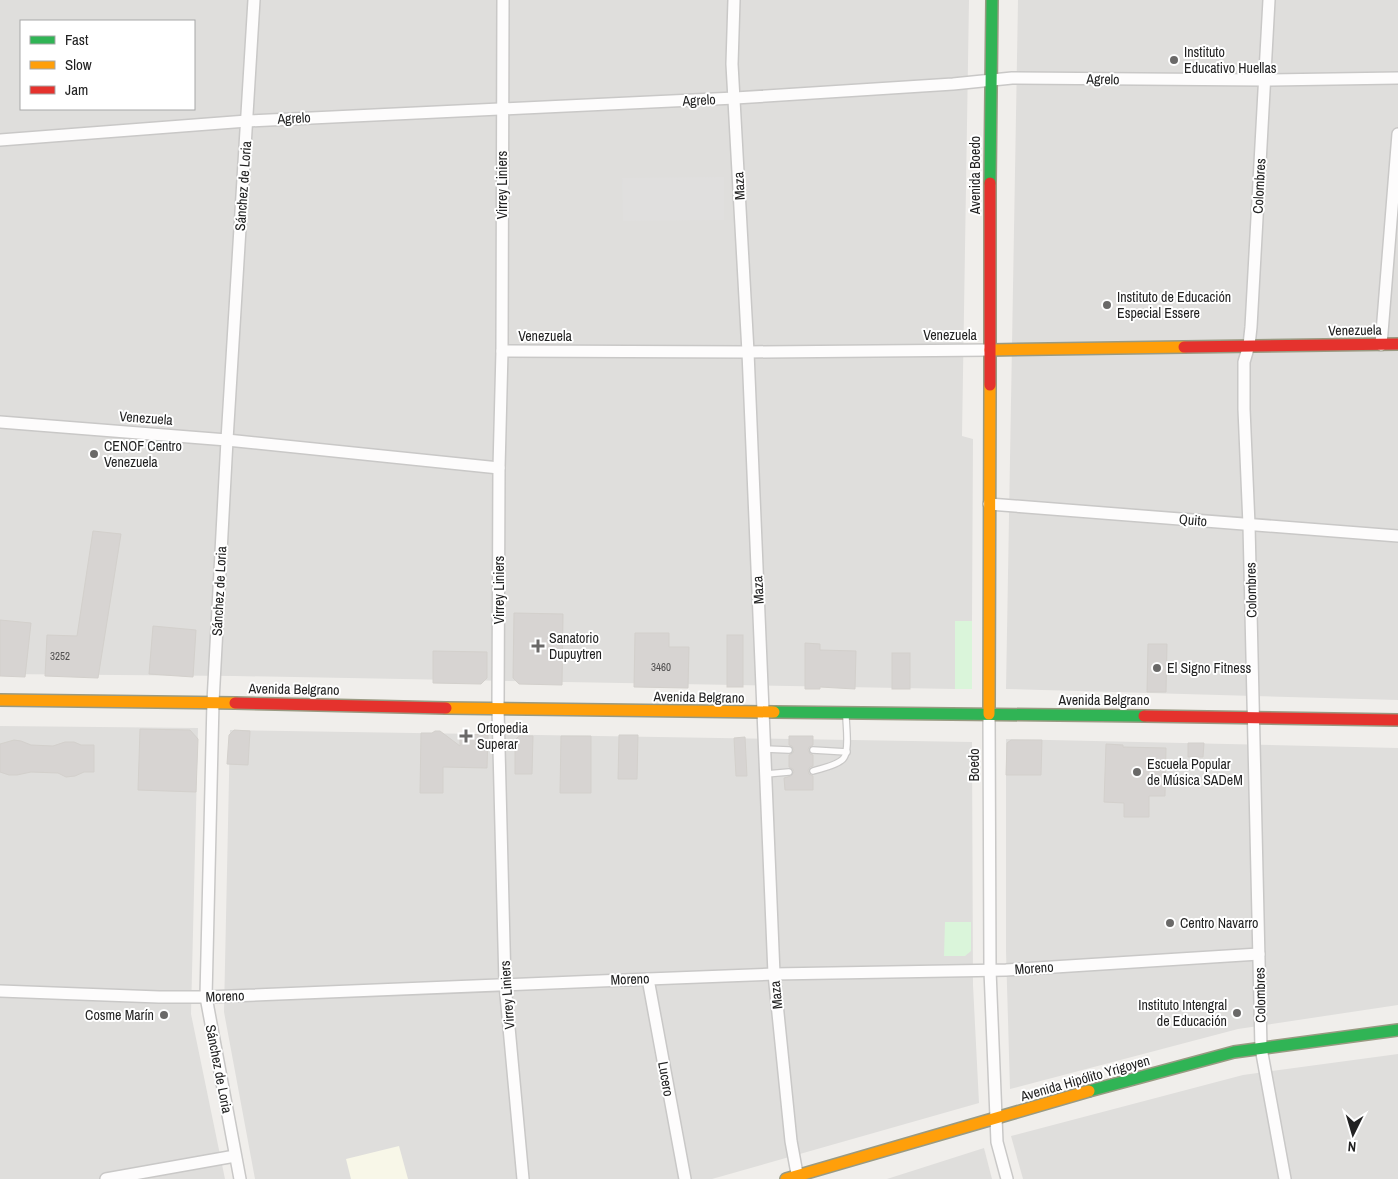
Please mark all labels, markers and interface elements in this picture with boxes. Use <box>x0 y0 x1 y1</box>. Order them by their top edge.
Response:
legend <box>20 20 195 110</box>
text: Fast <box>65 29 89 50</box>
place label: Instituto Educativo Huellas <box>1184 43 1277 77</box>
text: Slow <box>65 54 92 75</box>
marker: Instituto Educativo Huellas <box>1168 54 1180 66</box>
street label: Agrelo <box>1085 70 1120 88</box>
text: Jam <box>65 79 88 100</box>
street label: Agrelo <box>681 90 716 110</box>
street label: Agrelo <box>276 108 311 128</box>
street label: Avenida Boedo <box>966 136 984 215</box>
street label: Sánchez de Loria <box>231 140 255 232</box>
street label: Virrey Liniers <box>493 150 511 219</box>
street label: Colombres <box>1249 158 1269 214</box>
street label: Maza <box>729 171 749 200</box>
place label: Instituto de Educación Especial Essere <box>1117 288 1231 322</box>
marker: Instituto de Educación Especial Essere <box>1101 299 1113 311</box>
street label: Venezuela <box>1328 321 1383 339</box>
street label: Venezuela <box>923 326 977 344</box>
street label: Venezuela <box>518 327 572 345</box>
street label: Venezuela <box>119 407 174 429</box>
place label: CENOF Centro Venezuela <box>104 437 182 471</box>
marker: CENOF Centro Venezuela <box>88 448 100 460</box>
street label: Quito <box>1178 510 1208 530</box>
street label: Sánchez de Loria <box>208 545 230 636</box>
street label: Virrey Liniers <box>490 555 508 624</box>
street label: Colombres <box>1242 562 1260 618</box>
street label: Maza <box>748 575 768 604</box>
place label: Sanatorio Dupuytren <box>549 629 602 663</box>
marker: Sanatorio Dupuytren <box>531 639 545 653</box>
house number: 3252 <box>50 649 70 663</box>
place label: El Signo Fitness <box>1167 659 1251 677</box>
house number: 3460 <box>651 660 671 674</box>
marker: El Signo Fitness <box>1151 662 1163 674</box>
street label: Avenida Belgrano <box>247 679 340 699</box>
street label: Avenida Belgrano <box>652 687 745 707</box>
street label: Avenida Belgrano <box>1057 691 1150 709</box>
place label: Ortopedia Superar <box>477 719 529 753</box>
marker: Ortopedia Superar <box>459 729 473 743</box>
street label: Boedo <box>965 748 983 782</box>
place label: Escuela Popular de Música SADeM <box>1147 755 1243 789</box>
marker: Escuela Popular de Música SADeM <box>1131 766 1143 778</box>
place label: Centro Navarro <box>1180 914 1258 932</box>
marker: Centro Navarro <box>1164 917 1176 929</box>
street label: Moreno <box>1014 958 1054 978</box>
street label: Virrey Liniers <box>496 960 518 1030</box>
street label: Colombres <box>1251 967 1269 1023</box>
street label: Moreno <box>610 969 650 989</box>
street label: Maza <box>766 979 786 1010</box>
street label: Moreno <box>205 986 245 1006</box>
place label: Instituto Intengral de Educación <box>1138 996 1227 1030</box>
place label: Cosme Marín <box>85 1006 154 1024</box>
marker: Instituto Intengral de Educación <box>1231 1007 1243 1019</box>
marker: Cosme Marín <box>158 1009 170 1021</box>
street label: Sánchez de Loria <box>202 1023 237 1115</box>
street label: Avenida Hipólito Yrigoyen <box>1017 1051 1152 1105</box>
street label: Lucero <box>654 1060 678 1098</box>
north arrow <box>1328 1109 1378 1159</box>
text: N <box>1347 1138 1357 1156</box>

